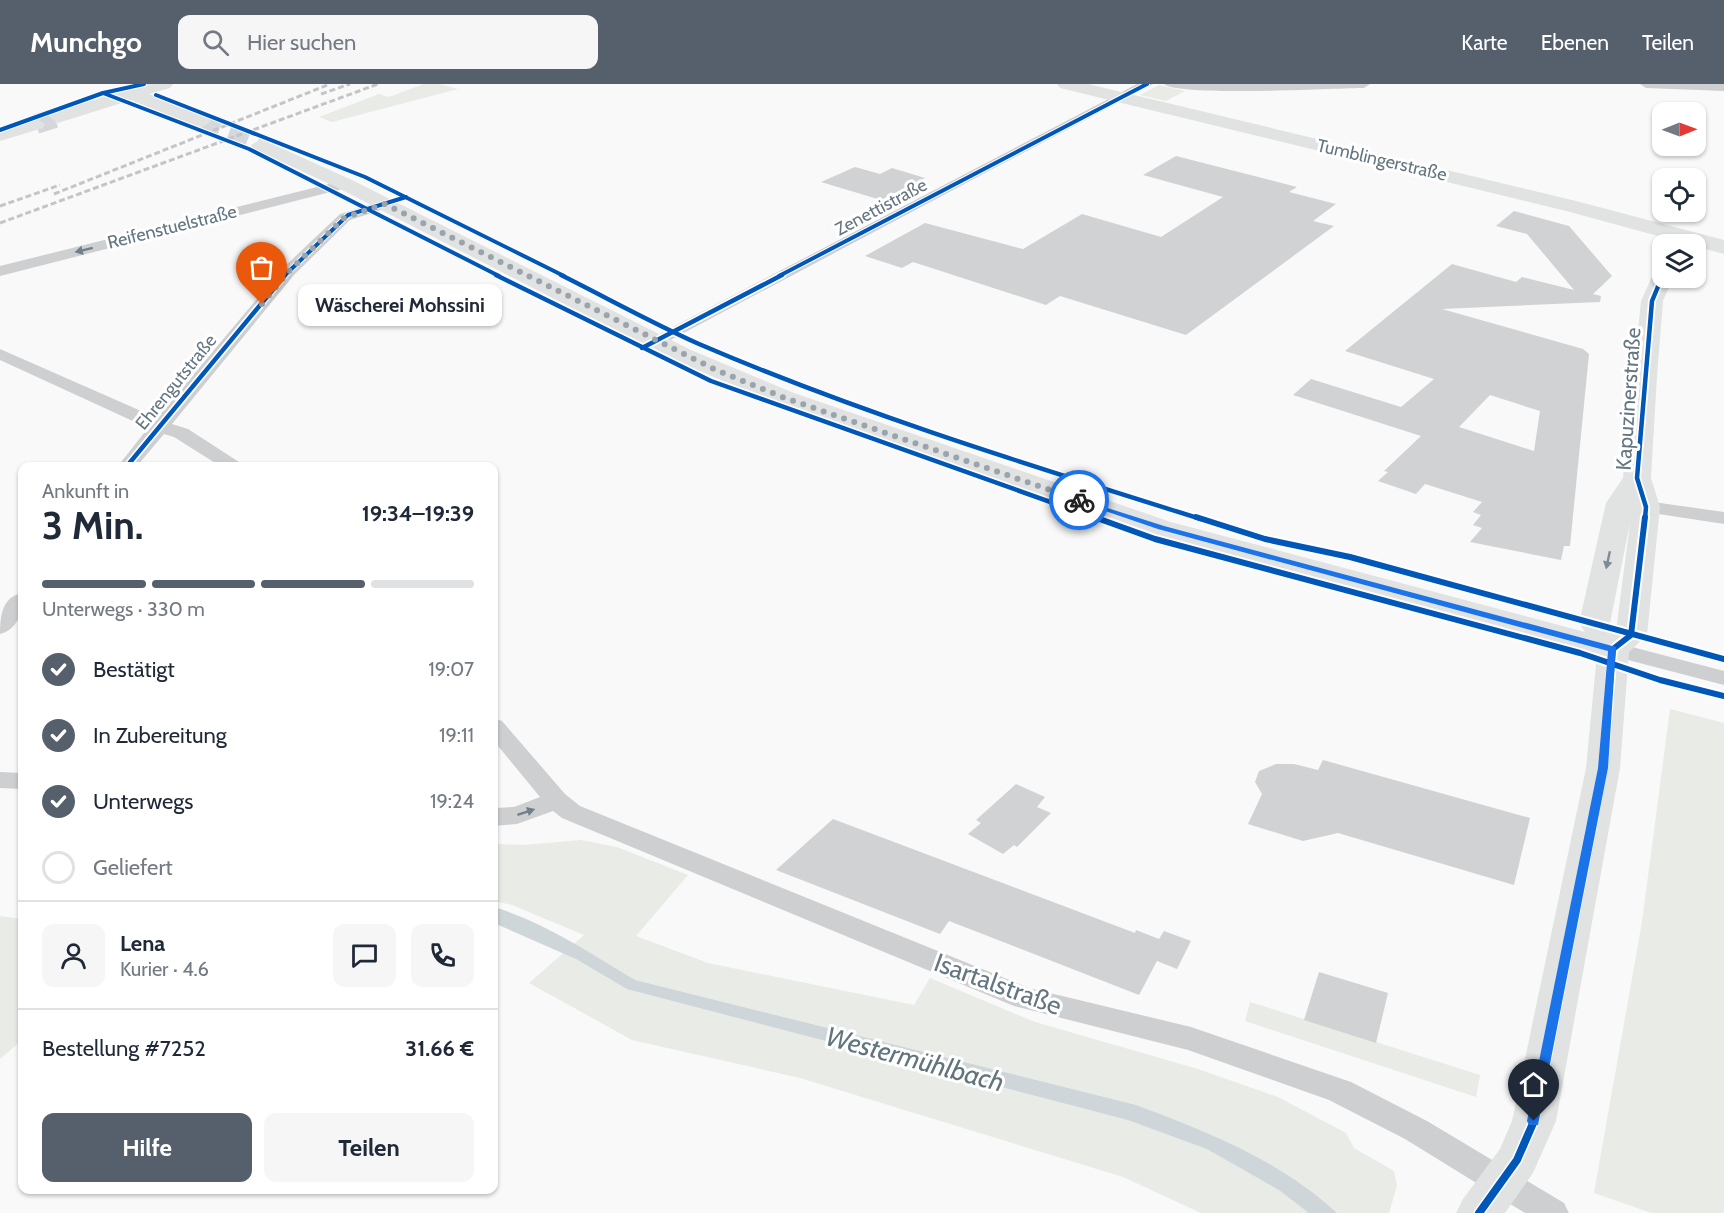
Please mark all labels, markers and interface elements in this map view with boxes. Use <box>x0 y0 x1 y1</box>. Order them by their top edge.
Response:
search box <box>178 15 598 69</box>
text: Munchgo <box>30 25 142 59</box>
icon: search <box>199 26 232 59</box>
text: Hier suchen <box>247 29 356 56</box>
text: Karte <box>1461 30 1508 55</box>
text: Ebenen <box>1541 30 1609 55</box>
text: Teilen <box>1642 30 1694 55</box>
north arrow <box>1652 102 1706 156</box>
map controls <box>1652 102 1706 288</box>
street label: Tumblingerstraße <box>1315 134 1449 186</box>
button: locate <box>1652 168 1706 222</box>
street label: Zenettistraße <box>831 174 931 240</box>
street label: Reifenstuelstraße <box>105 200 239 254</box>
button: layers <box>1652 234 1706 288</box>
pin <box>236 242 287 304</box>
one-way arrow <box>75 245 93 255</box>
icon: bag <box>245 251 278 284</box>
callout: Wäscherei Mohssini <box>298 283 502 325</box>
text: Wäscherei Mohssini <box>315 293 485 317</box>
street label: Kapuzinerstraße <box>1611 326 1645 471</box>
street label: Ehrengutstraße <box>131 330 221 434</box>
courier <box>1049 470 1109 530</box>
text: Ankunft in <box>42 479 129 503</box>
icon: bike <box>1063 484 1096 517</box>
text: 19:34–19:39 <box>362 500 474 527</box>
text: 3 Min. <box>42 501 143 549</box>
one-way arrow <box>1602 551 1612 569</box>
text: Unterwegs · 330 m <box>42 597 205 621</box>
icon: check <box>42 653 75 686</box>
text: Bestätigt <box>93 656 175 683</box>
text: 19:07 <box>428 657 474 681</box>
icon: check <box>42 719 75 752</box>
text: In Zubereitung <box>93 722 227 749</box>
text: 19:11 <box>439 723 474 747</box>
icon: check <box>42 785 75 818</box>
text: Unterwegs <box>93 788 193 815</box>
text: 19:24 <box>430 789 474 813</box>
one-way arrow <box>517 807 535 817</box>
text: Geliefert <box>93 854 173 881</box>
button: person <box>42 924 105 987</box>
button: chat <box>333 924 396 987</box>
button: phone <box>411 924 474 987</box>
text: Lena <box>120 930 165 957</box>
street label: Isartalstraße <box>930 946 1066 1022</box>
text: Kurier · 4.6 <box>120 957 209 981</box>
water label: Westermühlbach <box>822 1019 1008 1099</box>
text: Bestellung #7252 <box>42 1035 206 1062</box>
text: 31.66 € <box>405 1035 474 1062</box>
pin <box>1508 1059 1559 1121</box>
icon: home <box>1517 1068 1550 1101</box>
button: Hilfe <box>42 1113 252 1182</box>
button: Teilen <box>264 1113 474 1182</box>

